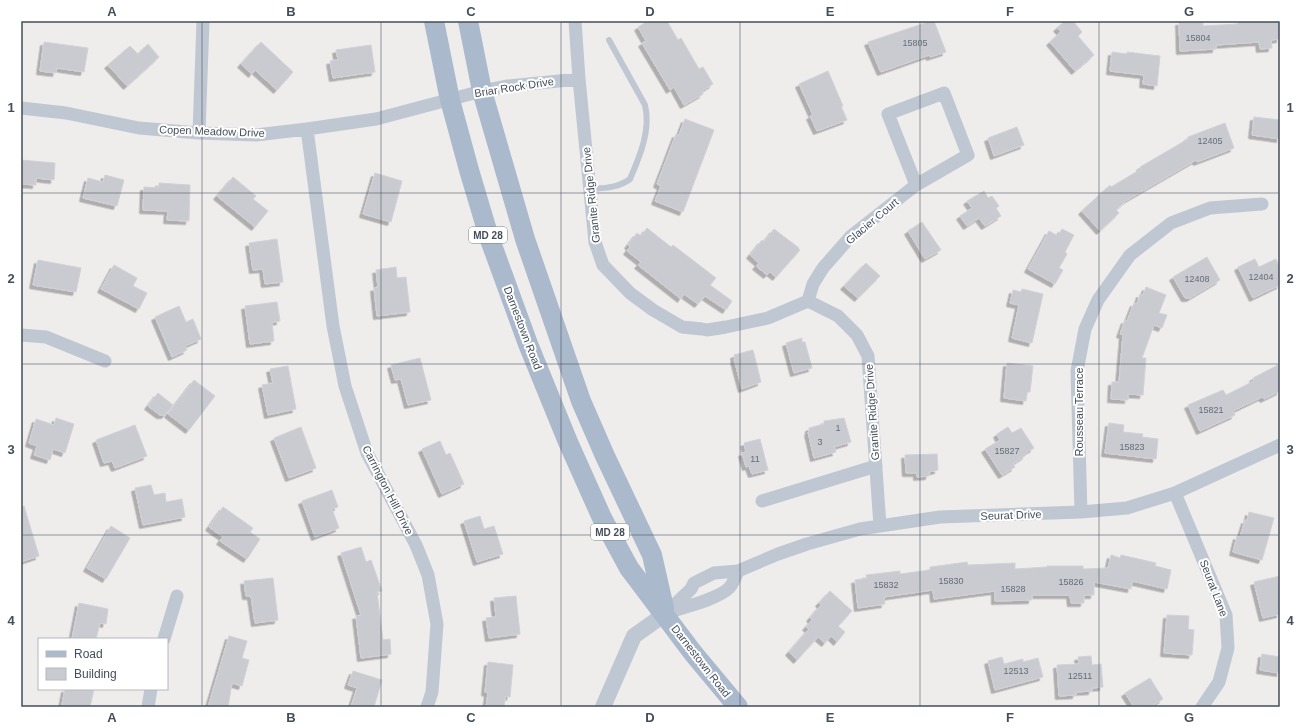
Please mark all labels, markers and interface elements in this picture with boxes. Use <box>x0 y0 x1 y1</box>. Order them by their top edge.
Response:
text: A <box>107 4 117 19</box>
text: B <box>286 4 296 19</box>
text: C <box>466 4 476 19</box>
text: D <box>645 4 655 19</box>
text: E <box>826 4 835 19</box>
text: F <box>1006 4 1014 19</box>
text: G <box>1184 4 1194 19</box>
house number: 15804 <box>1185 33 1211 43</box>
house number: 15805 <box>902 38 928 48</box>
street label: Briar Rock Drive <box>474 75 554 99</box>
text: 1 <box>7 100 15 115</box>
text: 1 <box>1286 100 1294 115</box>
street label: Copen Meadow Drive <box>159 123 265 139</box>
house number: 12405 <box>1197 136 1223 146</box>
street label: Granite Ridge Drive <box>580 146 602 244</box>
street label: Glacier Court <box>843 196 901 246</box>
road number: MD 28 <box>469 227 507 243</box>
text: 2 <box>7 271 15 286</box>
text: 2 <box>1286 271 1294 286</box>
house number: 12404 <box>1248 272 1274 282</box>
house number: 12408 <box>1184 274 1210 284</box>
street label: Darnestown Road <box>502 285 544 371</box>
street label: Granite Ridge Drive <box>863 363 881 461</box>
street label: Rousseau Terrace <box>1073 367 1085 457</box>
house number: 15821 <box>1198 405 1224 415</box>
house number: 1 <box>835 423 841 433</box>
house number: 3 <box>817 437 823 447</box>
text: 3 <box>7 442 15 457</box>
house number: 15823 <box>1119 442 1145 452</box>
text: 3 <box>1286 442 1294 457</box>
street label: Carrington Hill Drive <box>360 443 416 537</box>
house number: 15827 <box>994 446 1020 456</box>
house number: 11 <box>750 454 760 464</box>
street label: Seurat Drive <box>980 508 1042 522</box>
road number: MD 28 <box>591 524 629 540</box>
street label: Seurat Lane <box>1198 558 1230 618</box>
house number: 15830 <box>938 576 964 586</box>
house number: 15826 <box>1058 577 1084 587</box>
house number: 15832 <box>873 580 899 590</box>
house number: 15828 <box>1000 584 1026 594</box>
text: 4 <box>7 613 15 628</box>
text: 4 <box>1286 613 1294 628</box>
street label: Darnestown Road <box>669 623 733 699</box>
legend <box>38 638 168 690</box>
text: Road <box>74 647 103 661</box>
house number: 12513 <box>1003 666 1029 676</box>
text: Building <box>74 667 117 681</box>
house number: 12511 <box>1068 671 1092 681</box>
text: A <box>107 710 117 725</box>
text: B <box>286 710 296 725</box>
text: C <box>466 710 476 725</box>
text: D <box>645 710 655 725</box>
text: E <box>826 710 835 725</box>
text: F <box>1006 710 1014 725</box>
text: G <box>1184 710 1194 725</box>

